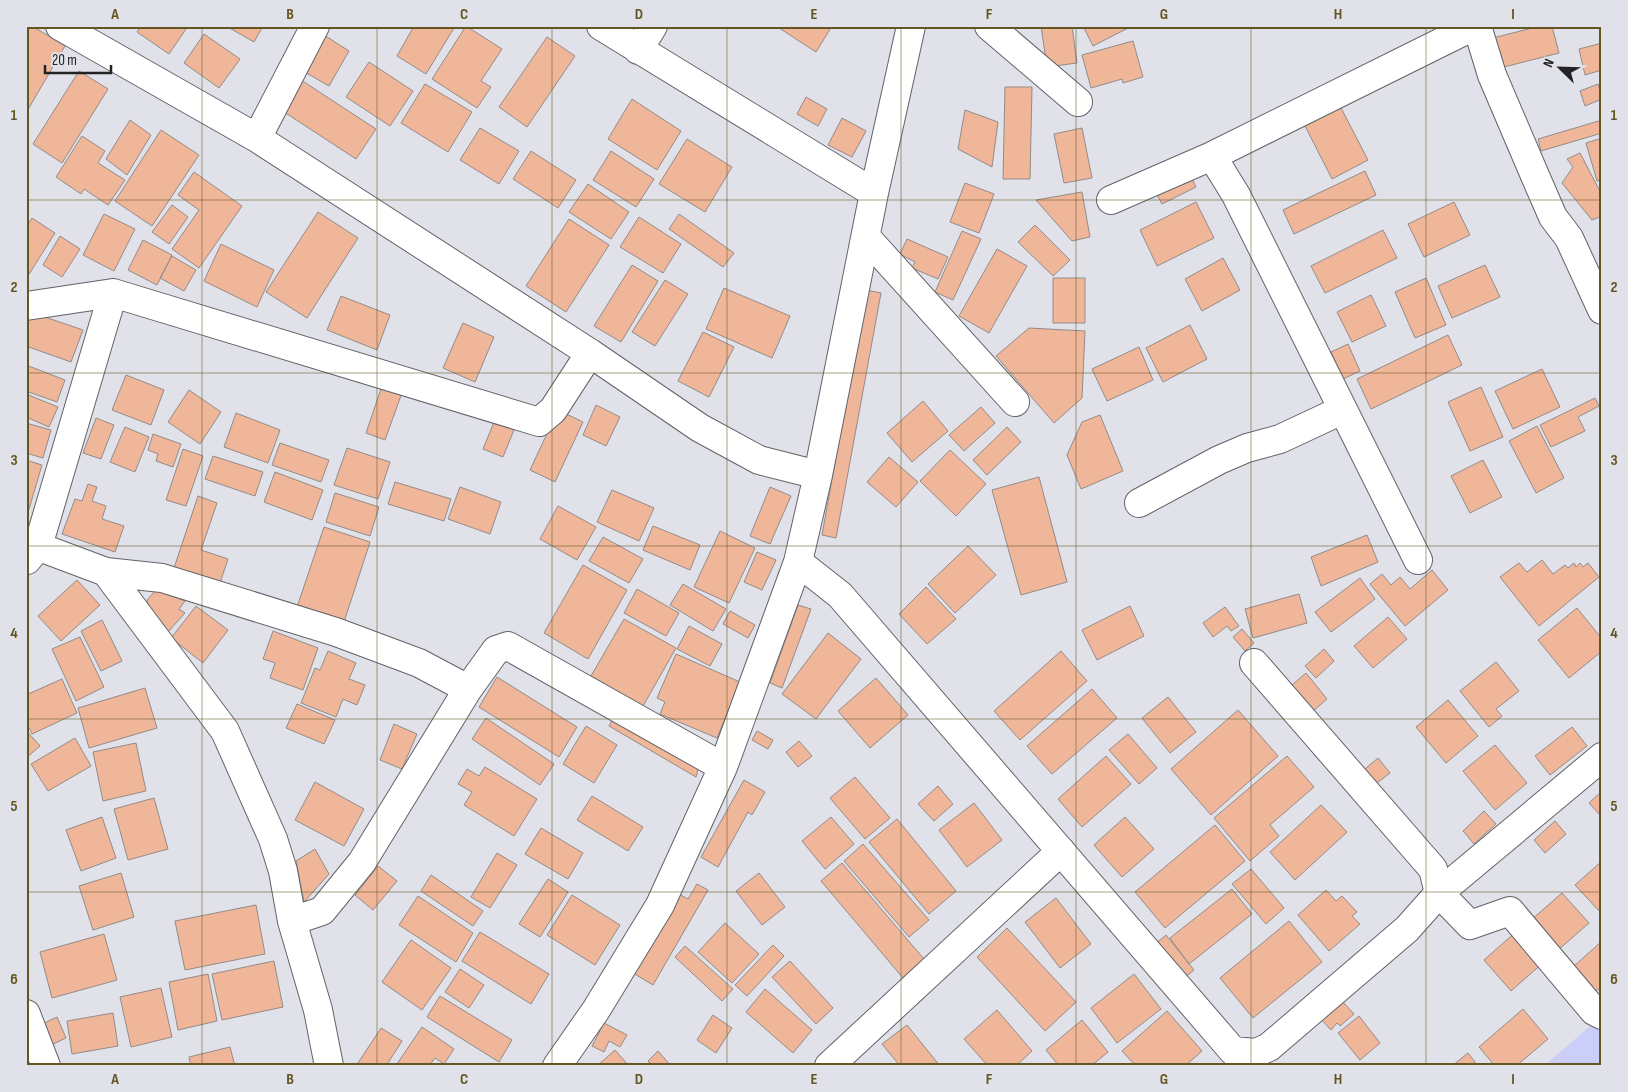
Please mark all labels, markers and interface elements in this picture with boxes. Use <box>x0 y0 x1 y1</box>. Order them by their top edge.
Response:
text: A <box>110 5 119 24</box>
text: B <box>286 5 294 24</box>
text: C <box>460 5 468 24</box>
text: D <box>635 5 643 24</box>
text: E <box>811 5 818 24</box>
text: F <box>986 5 993 24</box>
text: G <box>1160 5 1168 24</box>
text: H <box>1334 5 1342 24</box>
text: I <box>1511 5 1515 24</box>
scale bar <box>45 42 111 74</box>
north arrow <box>1536 42 1586 92</box>
text: 20 m <box>52 51 77 70</box>
text: N <box>1539 56 1558 70</box>
text: 1 <box>11 106 18 125</box>
text: 1 <box>1611 106 1618 125</box>
text: 2 <box>10 278 18 297</box>
text: 2 <box>1610 278 1618 297</box>
text: 3 <box>10 451 18 470</box>
text: 3 <box>1610 451 1618 470</box>
text: 4 <box>10 624 18 643</box>
text: 4 <box>1610 624 1618 643</box>
text: 5 <box>10 797 18 816</box>
text: 5 <box>1610 797 1618 816</box>
text: 6 <box>10 970 18 989</box>
text: 6 <box>1610 970 1618 989</box>
text: A <box>110 1070 119 1089</box>
text: B <box>286 1070 294 1089</box>
text: C <box>460 1070 468 1089</box>
text: D <box>635 1070 643 1089</box>
text: E <box>811 1070 818 1089</box>
text: F <box>986 1070 993 1089</box>
text: G <box>1160 1070 1168 1089</box>
text: H <box>1334 1070 1342 1089</box>
text: I <box>1511 1070 1515 1089</box>

